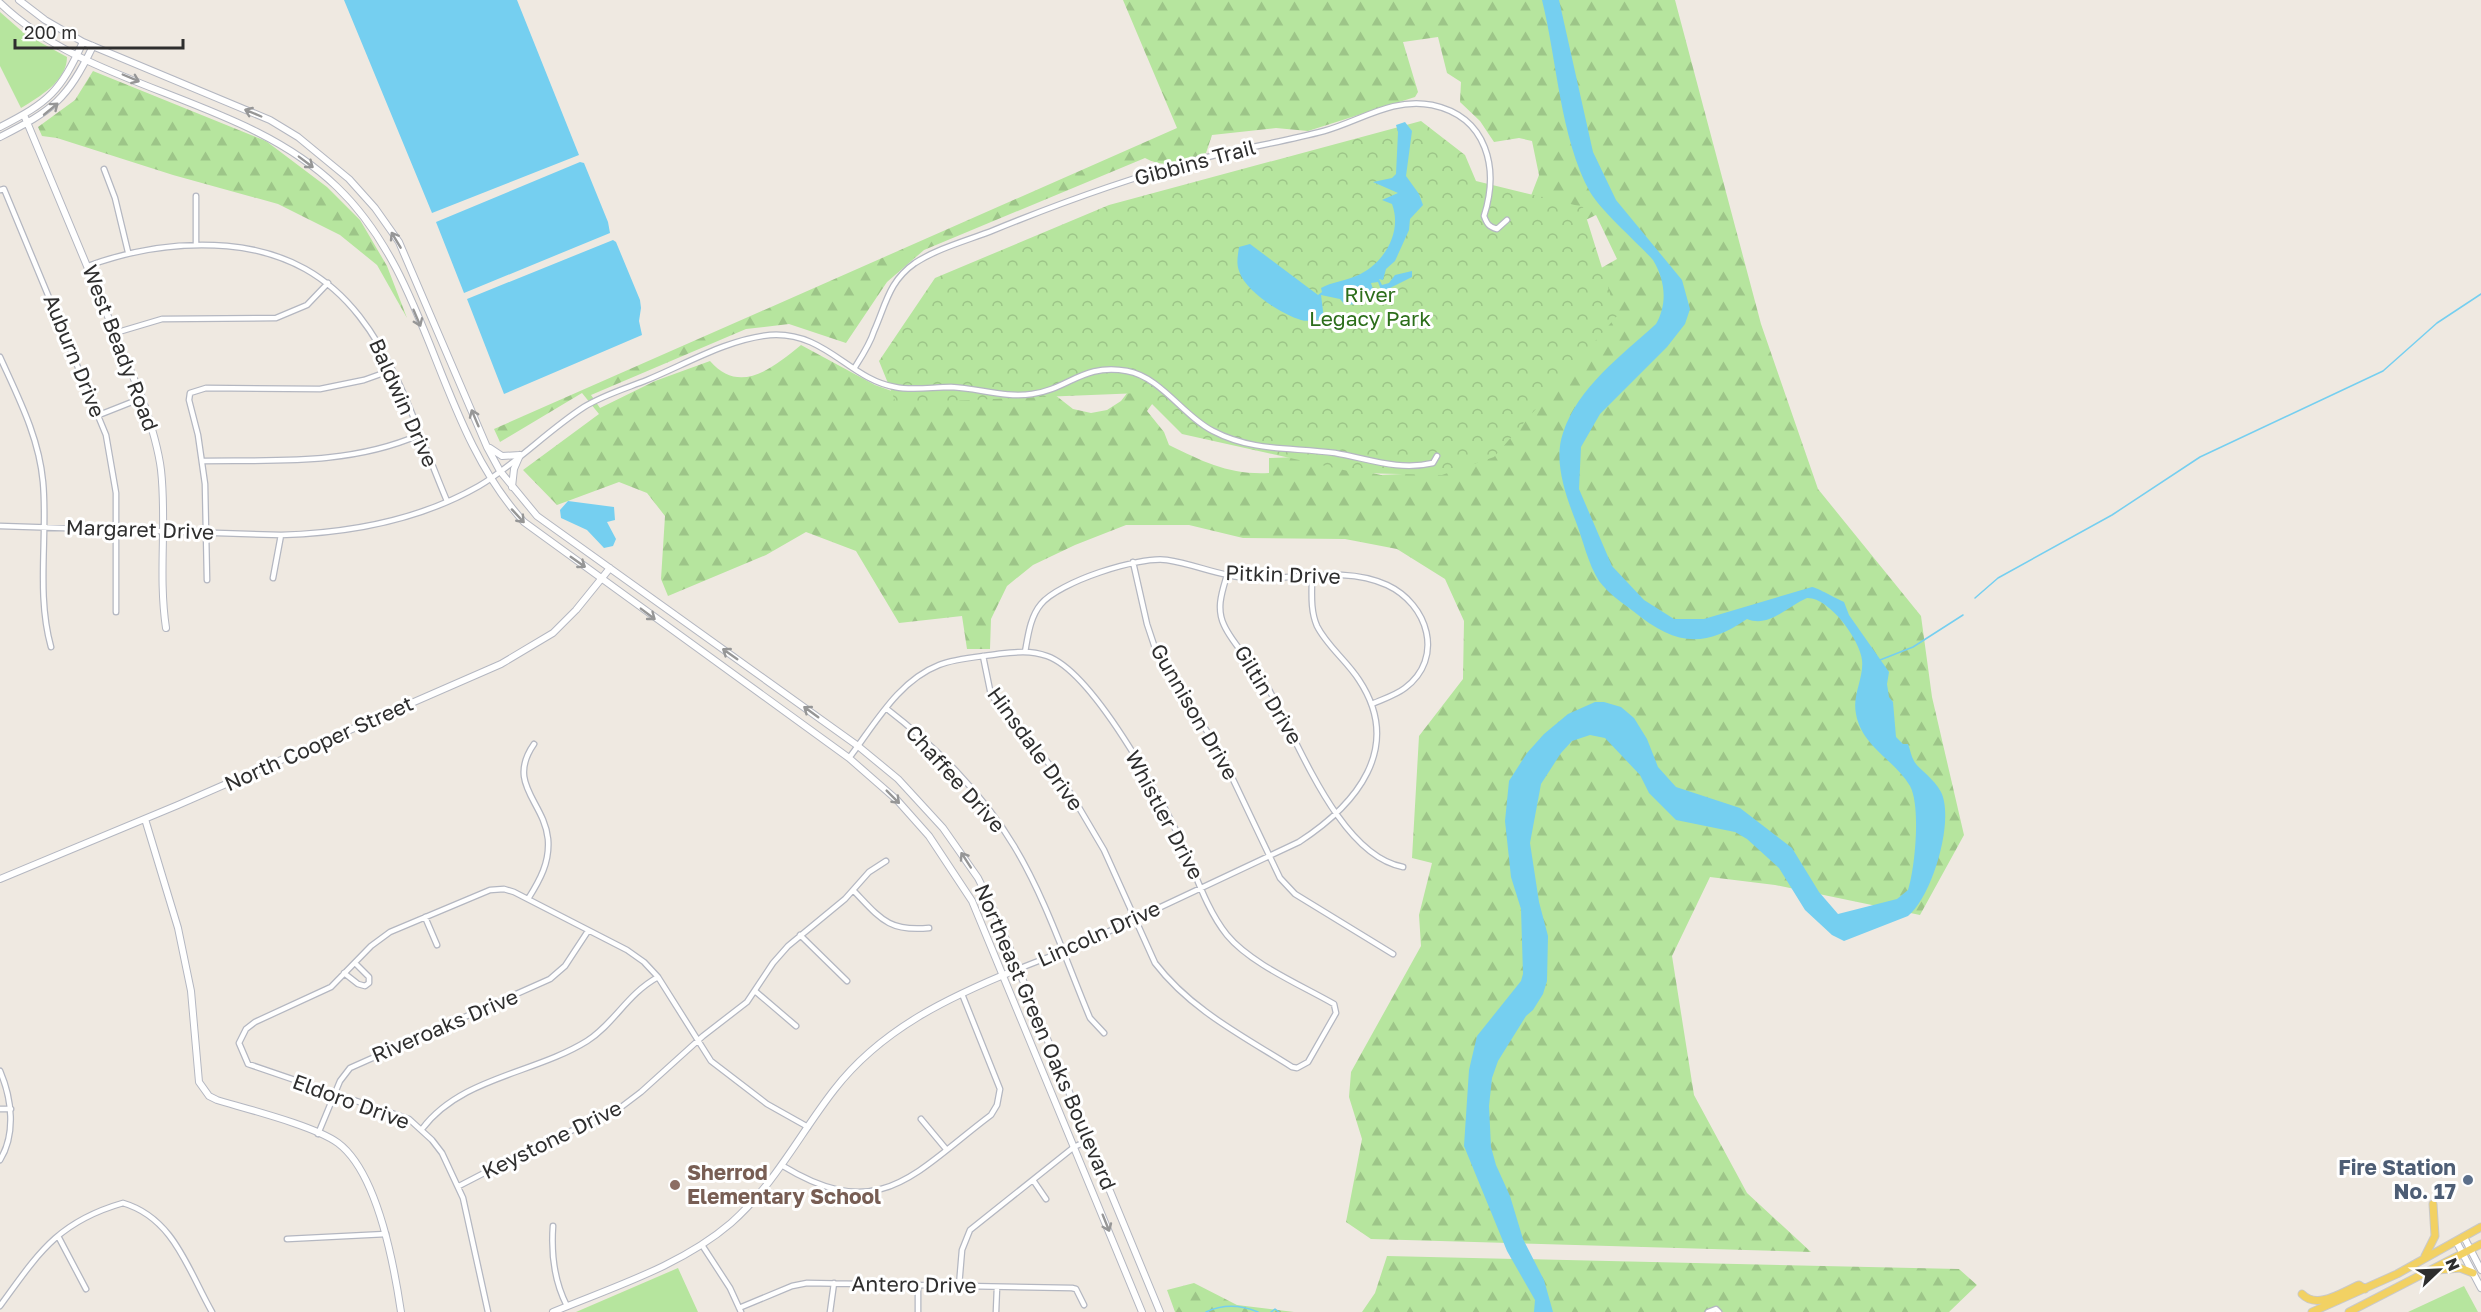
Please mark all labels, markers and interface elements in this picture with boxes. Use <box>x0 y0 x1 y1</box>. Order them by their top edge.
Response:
scale bar <box>15 12 183 50</box>
text: 200 m <box>24 21 77 43</box>
one-way arrow <box>121 73 140 84</box>
one-way arrow <box>43 102 59 115</box>
one-way arrow <box>244 107 262 118</box>
street label: Gibbins Trail <box>1131 133 1258 191</box>
one-way arrow <box>298 155 314 168</box>
one-way arrow <box>390 232 402 249</box>
street label: West Beady Road <box>77 261 165 434</box>
park label: River Legacy Park <box>1309 281 1431 331</box>
street label: Auburn Drive <box>38 290 111 421</box>
one-way arrow <box>412 308 423 327</box>
street label: Baldwin Drive <box>364 334 444 471</box>
one-way arrow <box>469 410 480 428</box>
one-way arrow <box>511 508 525 523</box>
street label: Margaret Drive <box>65 513 215 545</box>
one-way arrow <box>569 556 585 568</box>
street label: Pitkin Drive <box>1225 559 1341 589</box>
one-way arrow <box>640 607 656 620</box>
street label: Gunnison Drive <box>1145 639 1244 784</box>
street label: Giltin Drive <box>1229 640 1309 749</box>
one-way arrow <box>722 648 738 660</box>
street label: Hinsdale Drive <box>982 682 1089 815</box>
street label: North Cooper Street <box>220 690 417 796</box>
one-way arrow <box>803 706 819 718</box>
street label: Chaffee Drive <box>901 719 1011 838</box>
street label: Whistler Drive <box>1120 746 1210 884</box>
one-way arrow <box>885 790 900 804</box>
one-way arrow <box>960 852 972 869</box>
street label: Northeast Green Oaks Boulevard <box>970 880 1122 1193</box>
street label: Lincoln Drive <box>1033 894 1164 972</box>
street label: Riveroaks Drive <box>368 983 522 1068</box>
street label: Eldoro Drive <box>289 1068 413 1134</box>
street label: Keystone Drive <box>478 1094 626 1184</box>
place label: Fire Station No. 17 <box>2338 1154 2456 1204</box>
place label: Sherrod Elementary School <box>687 1159 881 1209</box>
marker: Fire Station No. 17 <box>2461 1173 2475 1187</box>
marker: Sherrod Elementary School <box>668 1178 682 1192</box>
one-way arrow <box>1101 1214 1112 1232</box>
north arrow <box>2409 1240 2469 1300</box>
text: N <box>2441 1255 2464 1274</box>
street label: Antero Drive <box>851 1270 977 1298</box>

